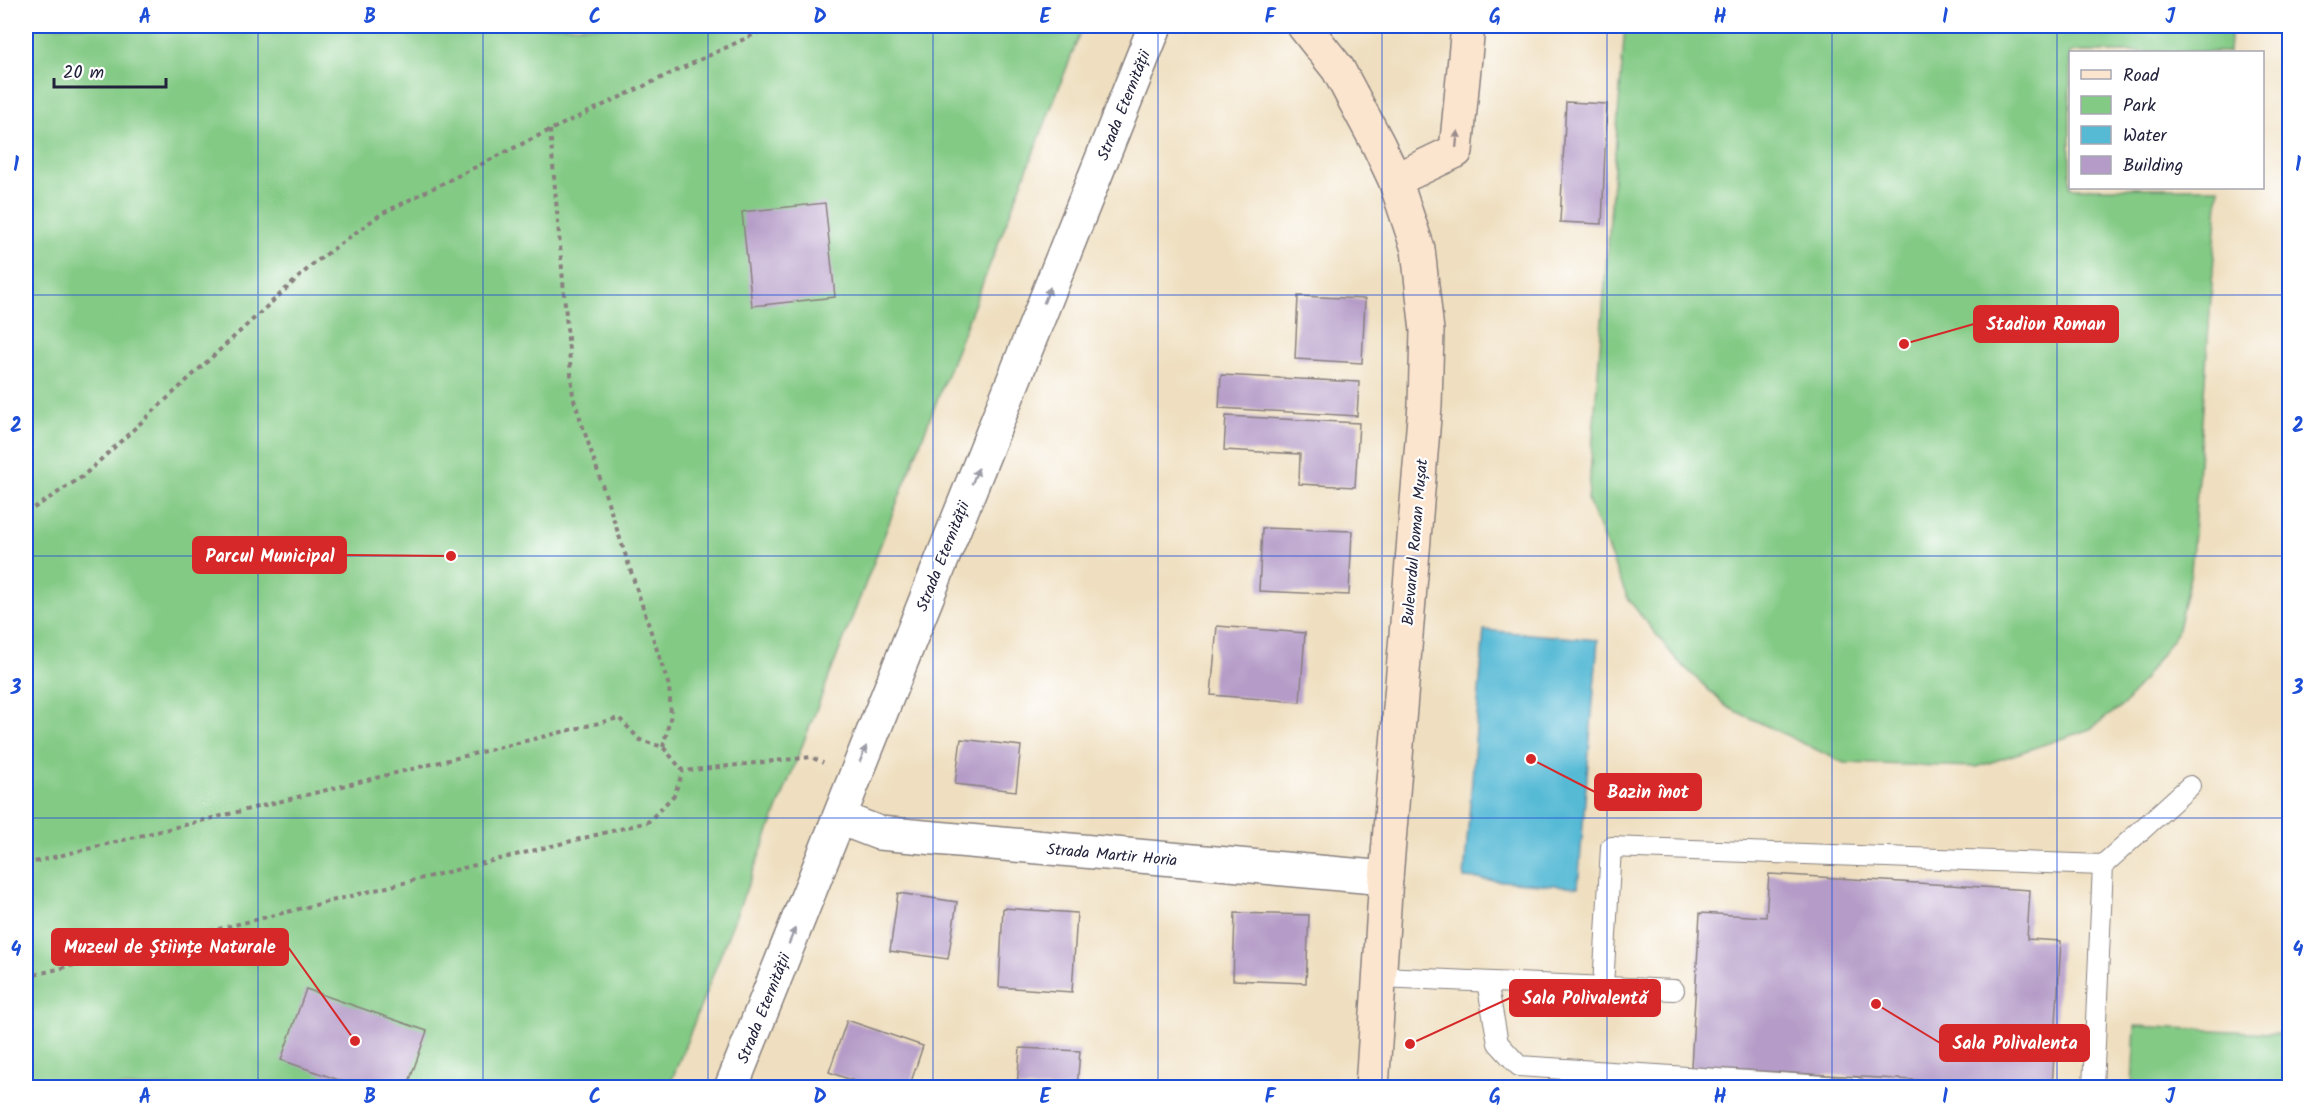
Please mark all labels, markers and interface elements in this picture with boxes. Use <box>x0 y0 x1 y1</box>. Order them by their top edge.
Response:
text: A <box>139 2 151 34</box>
text: B <box>364 2 376 34</box>
text: C <box>589 2 601 34</box>
text: D <box>813 2 827 34</box>
text: E <box>1039 2 1051 34</box>
text: F <box>1265 2 1277 34</box>
text: G <box>1489 2 1501 34</box>
text: H <box>1713 2 1727 34</box>
text: I <box>1942 2 1948 34</box>
text: J <box>2165 2 2176 34</box>
street label: Strada Eternității <box>1091 46 1158 164</box>
scale bar <box>54 51 166 89</box>
legend <box>2069 51 2264 189</box>
text: 20 m <box>63 59 104 88</box>
text: Road <box>2123 62 2160 91</box>
text: Park <box>2123 92 2156 121</box>
text: Water <box>2123 122 2168 151</box>
one-way arrow <box>1452 129 1462 148</box>
text: 1 <box>13 150 19 182</box>
text: 1 <box>2295 150 2301 182</box>
text: Building <box>2123 152 2183 181</box>
one-way arrow <box>1043 286 1052 304</box>
callout: Stadion Roman <box>1974 306 2118 342</box>
text: Stadion Roman <box>1986 311 2106 340</box>
text: 2 <box>10 411 22 443</box>
text: 2 <box>2292 411 2304 443</box>
street label: Bulevardul Roman Mușat <box>1396 457 1435 626</box>
one-way arrow <box>971 467 980 485</box>
street label: Strada Eternității <box>910 497 977 615</box>
callout: Parcul Municipal <box>193 537 346 573</box>
text: Parcul Municipal <box>206 543 335 572</box>
text: 3 <box>10 673 22 705</box>
text: 3 <box>2292 673 2304 705</box>
one-way arrow <box>858 745 868 763</box>
callout: Bazin înot <box>1595 774 1701 810</box>
text: Bazin înot <box>1607 779 1690 808</box>
street label: Strada Martir Horia <box>1045 837 1178 874</box>
one-way arrow <box>788 927 797 945</box>
callout: Muzeul de Științe Naturale <box>52 929 288 965</box>
text: Muzeul de Științe Naturale <box>64 934 276 963</box>
text: 4 <box>11 935 22 967</box>
text: 4 <box>2293 935 2304 967</box>
street label: Strada Eternității <box>731 949 798 1067</box>
callout: Sala Polivalentă <box>1510 980 1660 1016</box>
text: Sala Polivalentă <box>1522 985 1649 1014</box>
callout: Sala Polivalenta <box>1940 1025 2089 1061</box>
text: Sala Polivalenta <box>1952 1030 2078 1059</box>
text: A <box>139 1082 151 1113</box>
text: B <box>364 1082 376 1113</box>
text: C <box>589 1082 601 1113</box>
text: D <box>813 1082 827 1113</box>
text: E <box>1039 1082 1051 1113</box>
text: F <box>1265 1082 1277 1113</box>
text: G <box>1489 1082 1501 1113</box>
text: H <box>1713 1082 1727 1113</box>
text: I <box>1942 1082 1948 1113</box>
text: J <box>2165 1082 2176 1113</box>

